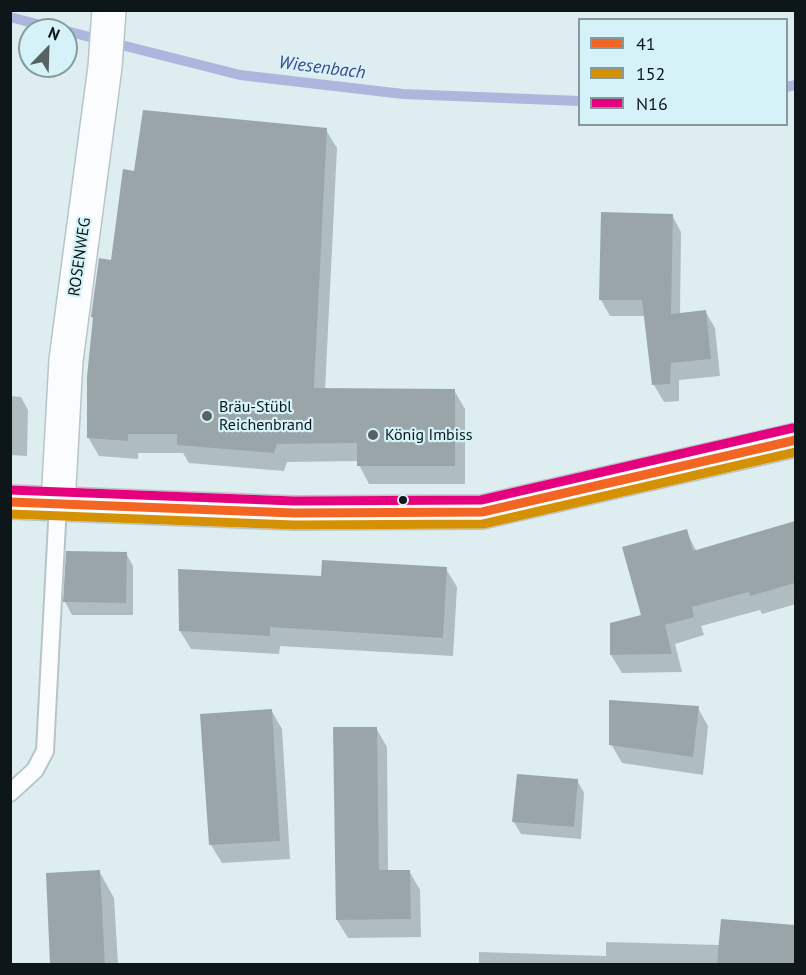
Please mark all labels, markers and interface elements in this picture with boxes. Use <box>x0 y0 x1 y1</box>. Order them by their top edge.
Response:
north arrow <box>18 18 78 78</box>
legend <box>578 18 788 126</box>
text: N <box>45 22 63 45</box>
text: 41 <box>636 32 656 55</box>
water label: Wiesenbach <box>277 52 367 84</box>
text: 152 <box>636 62 665 85</box>
text: N16 <box>636 92 668 115</box>
street label: ROSENWEG <box>65 216 95 298</box>
place label: Bräu-Stübl Reichenbrand <box>219 397 312 435</box>
marker: Bräu-Stübl Reichenbrand <box>200 409 214 423</box>
place label: König Imbiss <box>385 425 473 445</box>
marker: König Imbiss <box>366 428 380 442</box>
unlabelled marker <box>397 494 409 506</box>

